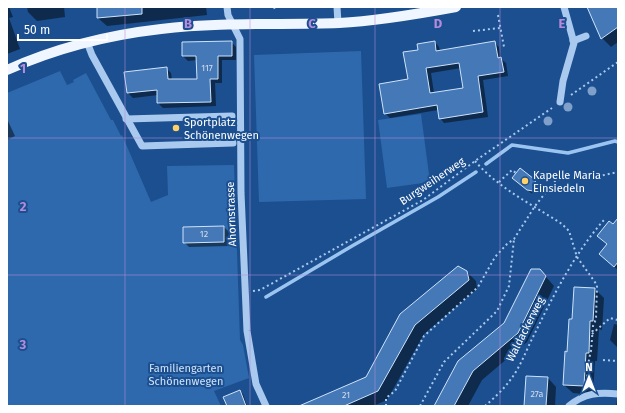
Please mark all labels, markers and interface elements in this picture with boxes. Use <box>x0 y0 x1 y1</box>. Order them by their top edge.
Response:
scale bar <box>18 16 107 42</box>
text: B <box>184 16 192 31</box>
text: C <box>308 16 316 31</box>
text: D <box>434 16 443 31</box>
text: E <box>559 16 566 31</box>
text: 50 m <box>24 23 50 37</box>
text: 1 <box>20 61 26 76</box>
house number: 117 <box>201 63 213 73</box>
place label: Sportplatz Schönenwegen <box>184 116 259 142</box>
marker: Sportplatz Schönenwegen <box>171 123 181 133</box>
street label: Burgweiherweg <box>397 155 468 208</box>
place label: Kapelle Maria Einsiedeln <box>533 169 601 195</box>
marker: Kapelle Maria Einsiedeln <box>520 176 530 186</box>
street label: Ahornstrasse <box>224 181 239 247</box>
text: 2 <box>20 199 27 214</box>
house number: 12 <box>200 229 208 239</box>
street label: Waldackerweg <box>504 294 547 364</box>
text: 3 <box>19 337 27 352</box>
north arrow <box>569 357 609 397</box>
text: N <box>585 361 593 374</box>
park label: Familiengarten Schönenwegen <box>149 362 223 388</box>
house number: 27a <box>531 389 544 399</box>
house number: 21 <box>342 390 350 400</box>

